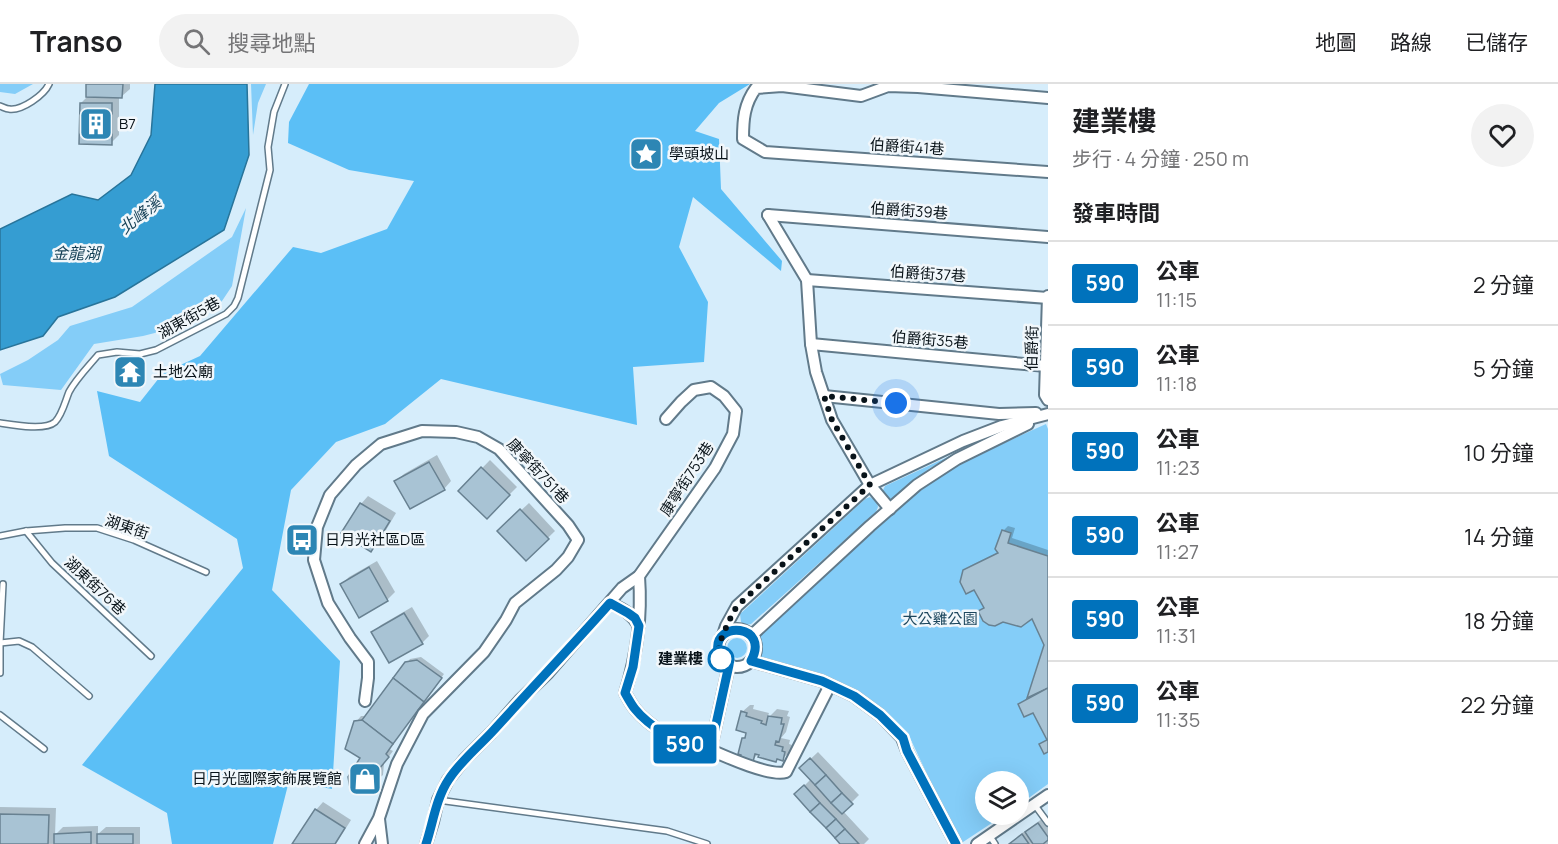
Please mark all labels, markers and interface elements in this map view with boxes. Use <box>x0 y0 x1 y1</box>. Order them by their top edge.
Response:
search box <box>159 14 579 68</box>
text: Transo <box>30 22 123 60</box>
icon: search <box>180 25 213 58</box>
text: 搜尋地點 <box>228 28 316 58</box>
text: 地圖 <box>1315 28 1357 56</box>
text: 路線 <box>1390 28 1432 56</box>
text: 已儲存 <box>1465 28 1528 56</box>
text: 建業樓 <box>1072 101 1156 139</box>
button: heart <box>1471 104 1534 167</box>
building icon: B7 <box>78 106 114 142</box>
place label: B7 <box>119 113 136 134</box>
street label: 伯爵街41巷 <box>869 133 945 160</box>
place icon: 學頭坡山 <box>628 136 664 172</box>
place label: 學頭坡山 <box>669 143 729 164</box>
text: 步行 · 4 分鐘 · 250 m <box>1072 145 1249 172</box>
water label: 北峰溪 <box>114 190 167 239</box>
street label: 伯爵街39巷 <box>870 197 948 224</box>
text: 發車時間 <box>1072 198 1160 228</box>
water label: 金龍湖 <box>52 242 103 264</box>
text: 公車 <box>1156 256 1200 286</box>
street label: 伯爵街37巷 <box>889 260 967 287</box>
text: 590 <box>1085 269 1125 297</box>
text: 2 分鐘 <box>1473 270 1534 300</box>
text: 11:15 <box>1156 286 1197 313</box>
street label: 湖東街5巷 <box>154 292 224 343</box>
street label: 伯爵街 <box>1021 325 1042 371</box>
street label: 伯爵街35巷 <box>891 326 969 353</box>
text: 公車 <box>1156 340 1200 370</box>
text: 590 <box>1085 353 1125 381</box>
temple icon: 土地公廟 <box>112 354 148 390</box>
text: 5 分鐘 <box>1473 354 1534 384</box>
place label: 土地公廟 <box>153 361 213 382</box>
text: 11:18 <box>1156 370 1197 397</box>
your location <box>881 388 911 418</box>
text: 公車 <box>1156 424 1200 454</box>
street label: 康寧街751巷 <box>503 433 574 508</box>
text: 590 <box>1085 437 1125 465</box>
street label: 康寧街753巷 <box>655 438 718 520</box>
text: 10 分鐘 <box>1464 438 1534 468</box>
text: 11:23 <box>1156 454 1200 481</box>
text: 公車 <box>1156 508 1200 538</box>
street label: 湖東街 <box>102 509 152 544</box>
text: 590 <box>1085 521 1125 549</box>
bus stop icon: 日月光社區D區 <box>284 522 320 558</box>
text: 14 分鐘 <box>1464 522 1534 552</box>
place label: 日月光社區D區 <box>325 529 425 550</box>
text: 11:27 <box>1156 538 1199 565</box>
street label: 湖東街76巷 <box>60 552 131 620</box>
text: 公車 <box>1156 592 1200 622</box>
text: 590 <box>1085 605 1125 633</box>
text: 18 分鐘 <box>1464 606 1534 636</box>
park label: 大公雞公園 <box>902 608 978 629</box>
text: 11:31 <box>1156 622 1196 649</box>
marker: 建業樓 <box>708 646 734 672</box>
place label: 建業樓 <box>658 648 703 669</box>
text: 公車 <box>1156 676 1200 706</box>
text: 590 <box>1085 689 1125 717</box>
text: 22 分鐘 <box>1461 690 1534 720</box>
text: 11:35 <box>1156 706 1200 733</box>
line badge: 590 <box>650 724 720 764</box>
text: 590 <box>665 730 705 758</box>
shop icon: 日月光國際家飾展覽館 <box>347 761 383 797</box>
place label: 日月光國際家飾展覽館 <box>192 768 342 789</box>
map controls <box>975 771 1029 825</box>
button: layers <box>975 771 1029 825</box>

